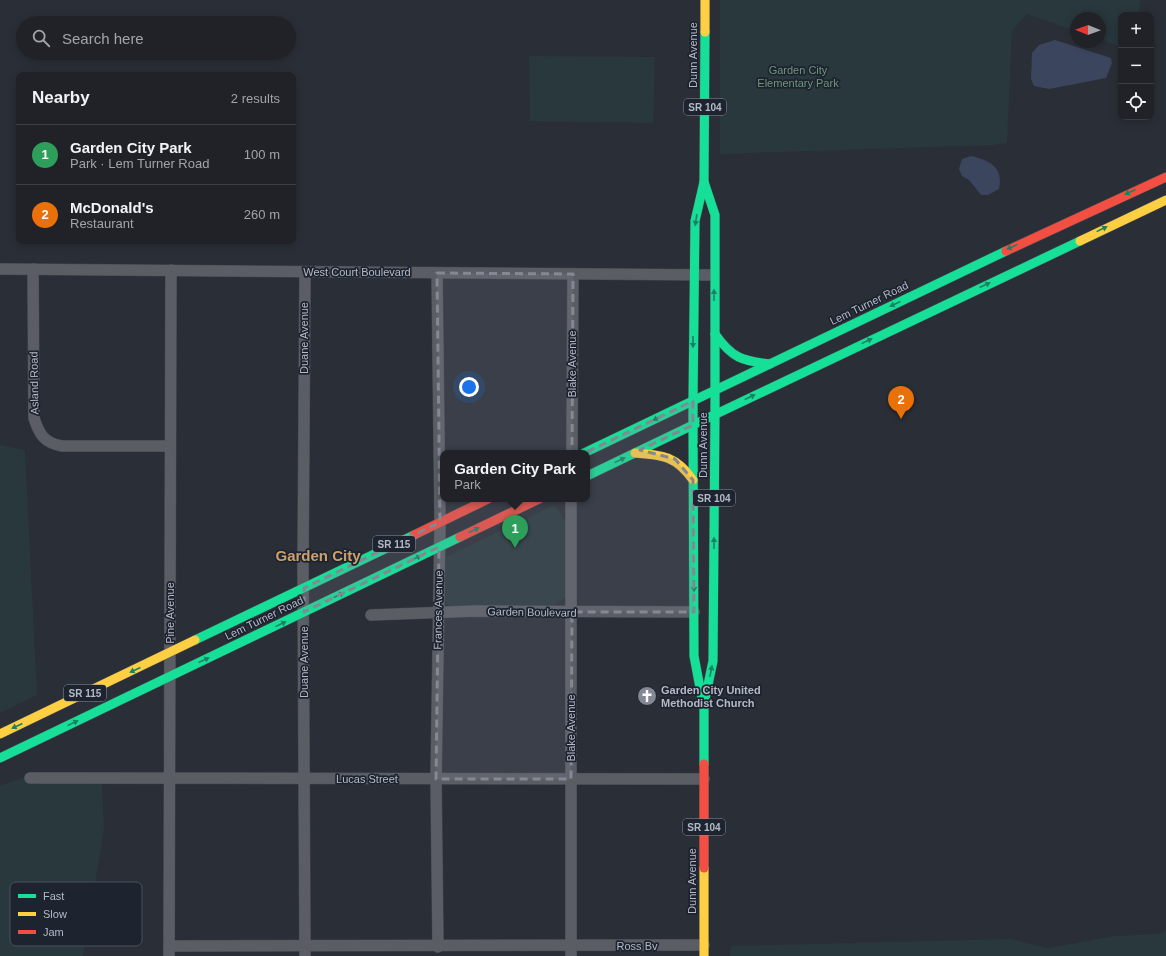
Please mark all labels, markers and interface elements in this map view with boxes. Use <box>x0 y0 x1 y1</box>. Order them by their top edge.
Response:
north arrow <box>1070 12 1106 48</box>
map controls <box>1118 12 1154 120</box>
button: + <box>1118 12 1154 48</box>
search box <box>16 16 296 60</box>
street label: Dunn Avenue <box>687 22 699 88</box>
icon: search <box>30 27 52 49</box>
text: Search here <box>62 30 144 47</box>
button: − <box>1118 48 1154 84</box>
park label: Garden City Elementary Park <box>757 64 839 89</box>
button: locate <box>1118 84 1154 120</box>
text: Nearby <box>32 88 90 107</box>
text: 2 results <box>231 91 280 106</box>
road number: SR 104 <box>684 99 726 115</box>
text: Garden City Park <box>70 139 192 156</box>
text: 1 <box>41 147 49 162</box>
text: 100 m <box>244 147 280 162</box>
text: Park · Lem Turner Road <box>70 156 209 171</box>
one-way arrow <box>1124 190 1136 196</box>
text: McDonald's <box>70 199 154 216</box>
text: 2 <box>41 207 49 222</box>
text: 260 m <box>244 207 280 222</box>
one-way arrow <box>693 214 699 226</box>
text: Restaurant <box>70 216 134 231</box>
one-way arrow <box>1096 226 1108 232</box>
one-way arrow <box>1006 244 1017 251</box>
street label: West Court Boulevard <box>303 266 411 278</box>
street label: Lem Turner Road <box>828 279 910 327</box>
one-way arrow <box>979 282 990 288</box>
one-way arrow <box>711 289 718 301</box>
one-way arrow <box>889 301 901 307</box>
street label: Duane Avenue <box>298 302 310 374</box>
street label: Blake Avenue <box>566 330 578 398</box>
one-way arrow <box>690 336 696 349</box>
one-way arrow <box>861 338 873 344</box>
street label: Asland Road <box>27 351 41 415</box>
your location <box>459 377 479 397</box>
pin: 2 <box>888 386 914 419</box>
one-way arrow <box>744 394 756 400</box>
street label: Dunn Avenue <box>697 412 709 478</box>
one-way arrow <box>652 415 663 421</box>
popup <box>440 450 590 502</box>
one-way arrow <box>614 457 625 463</box>
text: Garden City Park <box>454 460 576 477</box>
text: Park <box>454 477 481 492</box>
road number: SR 104 <box>693 490 735 506</box>
pin: 1 <box>502 515 528 548</box>
one-way arrow <box>469 527 480 533</box>
road number: SR 115 <box>373 536 415 552</box>
one-way arrow <box>711 536 717 549</box>
district label: Garden City <box>275 547 361 564</box>
one-way arrow <box>410 555 422 561</box>
street label: Frances Avenue <box>431 570 445 650</box>
one-way arrow <box>690 580 697 592</box>
street label: Pine Avenue <box>164 582 176 644</box>
one-way arrow <box>333 592 345 598</box>
street label: Lem Turner Road <box>223 594 305 642</box>
street label: Garden Boulevard <box>487 605 577 619</box>
one-way arrow <box>275 621 286 627</box>
street label: Duane Avenue <box>298 626 310 698</box>
one-way arrow <box>199 657 210 663</box>
one-way arrow <box>708 665 714 677</box>
one-way arrow <box>129 667 141 673</box>
place label: Garden City United Methodist Church <box>661 684 761 709</box>
road number: SR 115 <box>64 685 106 701</box>
church icon: Garden City United Methodist Church <box>636 685 658 707</box>
street label: Blake Avenue <box>565 694 577 762</box>
one-way arrow <box>67 720 79 726</box>
one-way arrow <box>12 723 23 729</box>
street label: Lucas Street <box>336 773 398 785</box>
road number: SR 104 <box>683 819 725 835</box>
street label: Dunn Avenue <box>686 848 698 914</box>
legend <box>10 882 142 946</box>
text: Fast <box>43 890 64 902</box>
text: Slow <box>43 908 67 920</box>
text: Jam <box>43 926 64 938</box>
street label: Ross Bv <box>617 940 658 952</box>

